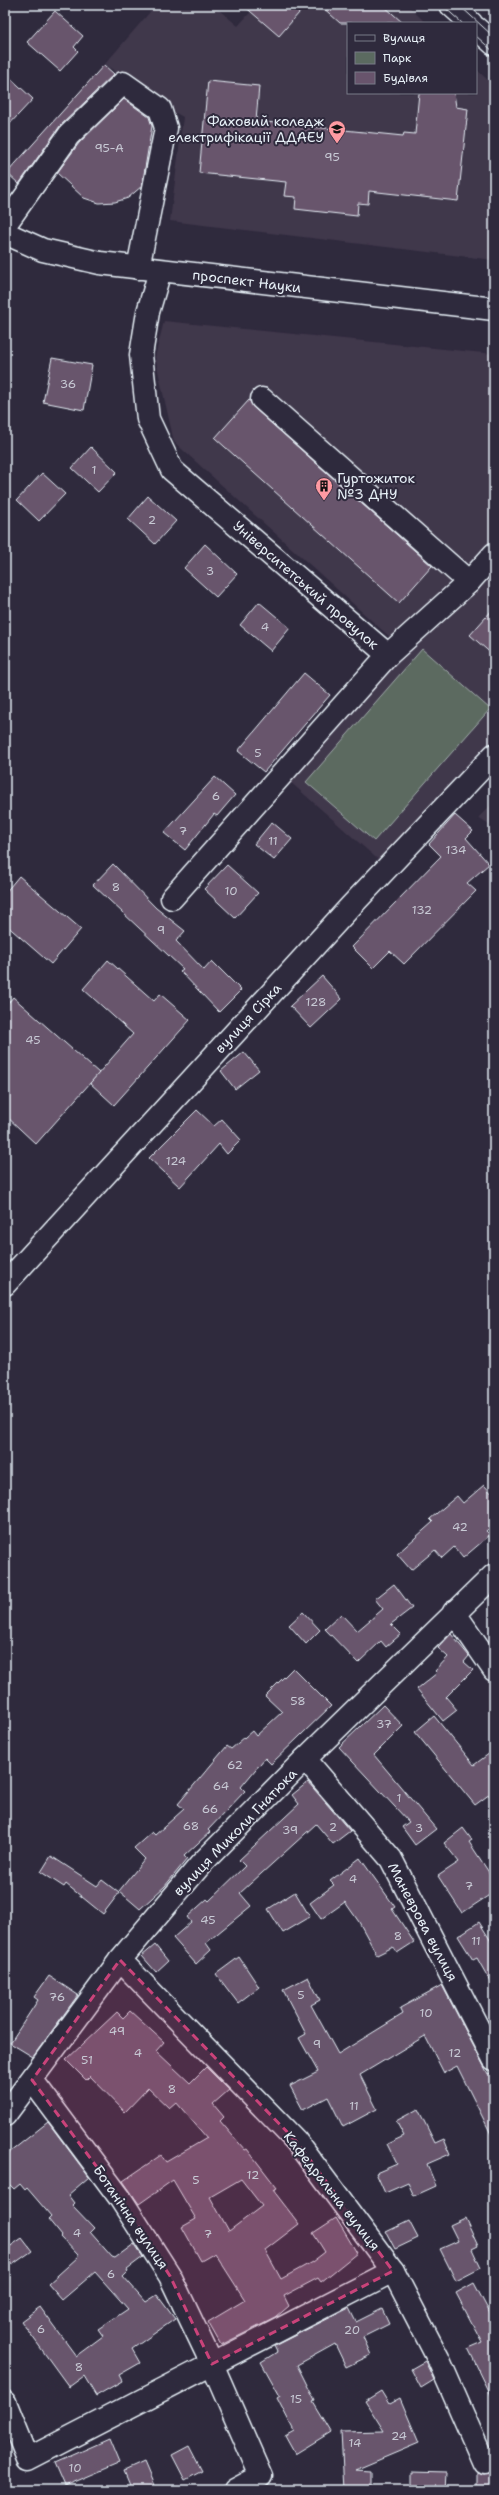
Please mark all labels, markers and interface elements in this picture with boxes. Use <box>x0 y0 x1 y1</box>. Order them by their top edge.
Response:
legend <box>347 22 477 94</box>
text: Вулиця <box>383 30 425 46</box>
text: Парк <box>383 50 412 66</box>
text: Будівля <box>383 70 428 86</box>
place label: Фаховий коледж електрифікації ДДАЕУ <box>168 112 325 146</box>
school or university icon: Фаховий коледж електрифікації ДДАЕУ <box>327 119 347 144</box>
house number: 95-А <box>94 140 124 156</box>
house number: 95 <box>324 149 340 165</box>
street label: проспект Науки <box>192 265 302 297</box>
house number: 36 <box>60 376 76 392</box>
house number: 1 <box>91 462 97 478</box>
place label: Гуртожиток №3 ДНУ <box>337 469 415 503</box>
building icon: Гуртожиток №3 ДНУ <box>314 476 334 501</box>
house number: 2 <box>148 512 156 528</box>
street label: Університетський провулок <box>229 517 383 654</box>
house number: 3 <box>206 563 214 579</box>
house number: 4 <box>261 619 269 635</box>
house number: 5 <box>254 745 262 761</box>
house number: 6 <box>212 788 220 804</box>
house number: 7 <box>179 823 187 839</box>
house number: 11 <box>268 833 278 849</box>
house number: 134 <box>446 842 466 858</box>
house number: 8 <box>112 879 120 895</box>
house number: 10 <box>224 883 238 899</box>
house number: 132 <box>412 902 432 918</box>
house number: 9 <box>157 922 165 938</box>
street label: вулиця Сірка <box>211 979 285 1057</box>
house number: 128 <box>306 994 326 1010</box>
house number: 45 <box>25 1032 41 1048</box>
house number: 124 <box>166 1153 186 1169</box>
house number: 42 <box>452 1519 468 1535</box>
house number: 58 <box>290 1693 306 1709</box>
house number: 37 <box>376 1716 392 1732</box>
house number: 62 <box>227 1757 243 1773</box>
street label: вулиця Миколи Гнатюка <box>169 1764 301 1900</box>
house number: 64 <box>213 1778 229 1794</box>
house number: 1 <box>396 1790 402 1806</box>
house number: 66 <box>202 1801 218 1817</box>
house number: 68 <box>183 1818 199 1834</box>
house number: 2 <box>329 1819 337 1835</box>
house number: 3 <box>415 1820 423 1836</box>
house number: 39 <box>282 1822 298 1838</box>
street label: Маневрова вулиця <box>384 1859 462 1985</box>
house number: 4 <box>349 1871 357 1887</box>
house number: 7 <box>465 1878 473 1894</box>
house number: 45 <box>200 1912 216 1928</box>
house number: 8 <box>394 1928 402 1944</box>
house number: 11 <box>471 1933 481 1949</box>
house number: 5 <box>297 1987 305 2003</box>
house number: 76 <box>49 1989 65 2005</box>
house number: 10 <box>419 2005 433 2021</box>
house number: 49 <box>109 2023 125 2039</box>
house number: 9 <box>313 2036 321 2052</box>
house number: 4 <box>134 2045 142 2061</box>
house number: 12 <box>449 2045 461 2061</box>
house number: 51 <box>81 2052 93 2068</box>
house number: 8 <box>168 2081 176 2097</box>
house number: 11 <box>349 2098 359 2114</box>
street label: Кафедральна вулиця <box>280 2128 384 2254</box>
street label: Ботанічна вулиця <box>89 2161 173 2273</box>
house number: 12 <box>247 2167 259 2183</box>
house number: 5 <box>192 2172 200 2188</box>
house number: 4 <box>73 2225 81 2241</box>
house number: 7 <box>204 2226 212 2242</box>
house number: 6 <box>107 2266 115 2282</box>
house number: 6 <box>37 2321 45 2337</box>
house number: 20 <box>344 2322 360 2338</box>
house number: 8 <box>75 2359 83 2375</box>
house number: 15 <box>290 2391 302 2407</box>
house number: 24 <box>391 2428 407 2444</box>
house number: 14 <box>349 2435 361 2451</box>
house number: 10 <box>68 2460 82 2476</box>

